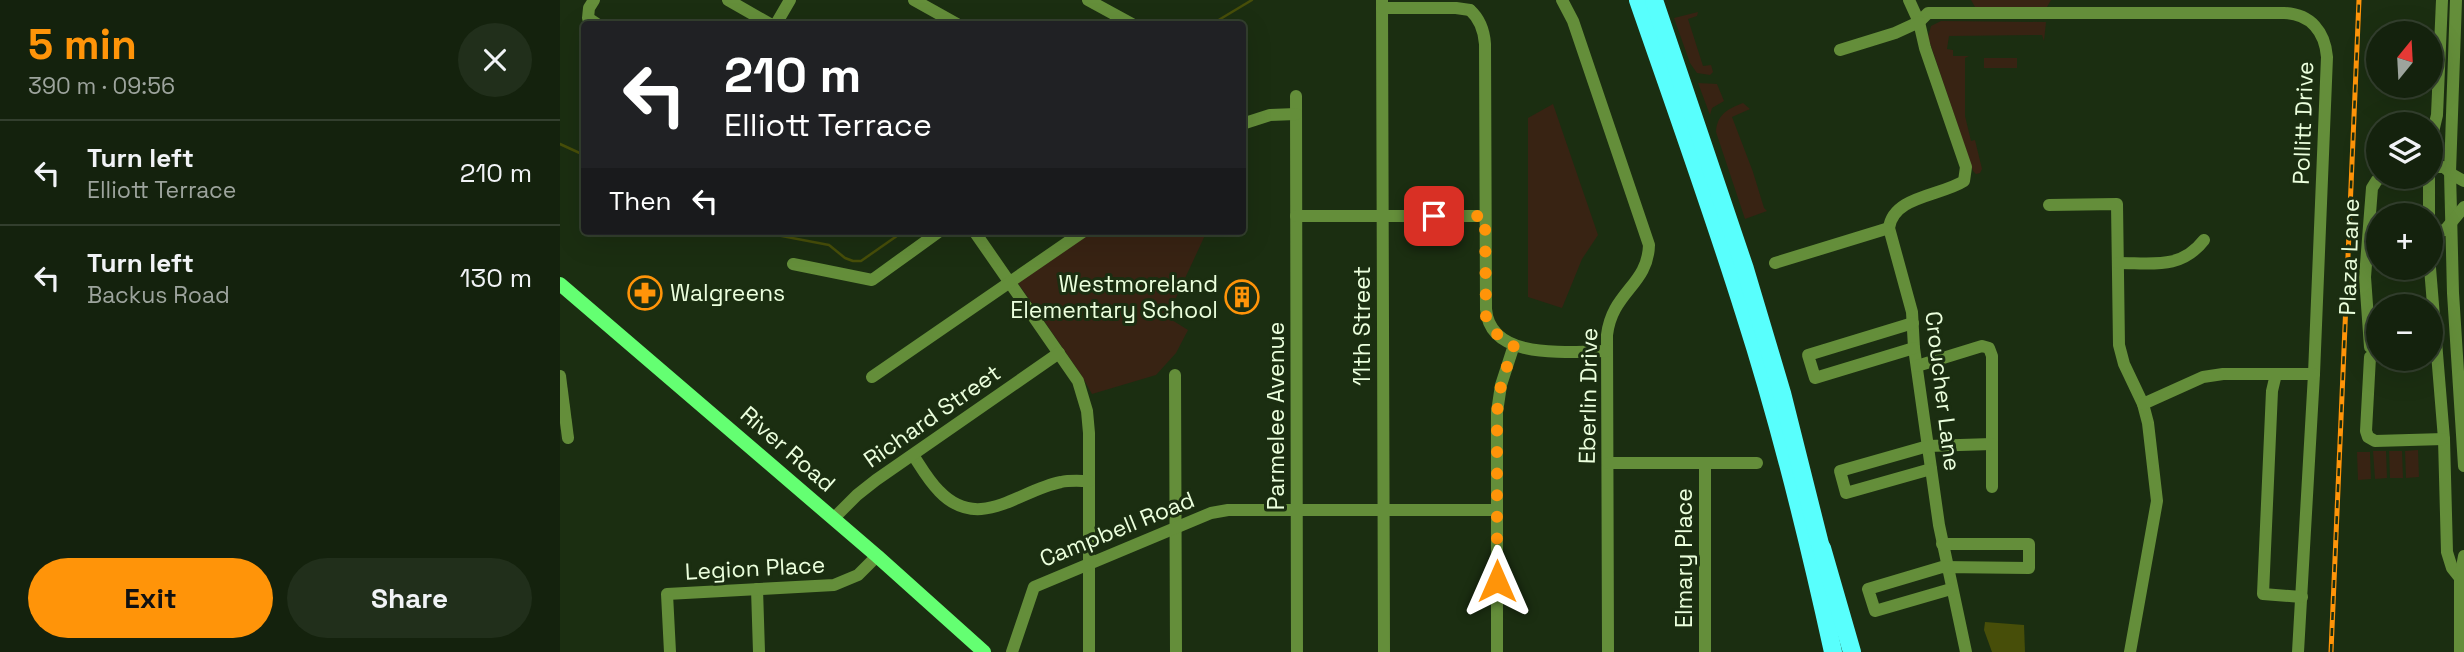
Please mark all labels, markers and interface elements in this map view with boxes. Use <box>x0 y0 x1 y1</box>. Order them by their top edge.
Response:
text: 5 min <box>28 18 137 71</box>
north arrow <box>2366 21 2443 98</box>
map controls <box>2366 21 2443 371</box>
button: close <box>458 23 532 97</box>
text: 210 m <box>724 44 861 106</box>
icon: left <box>609 49 700 140</box>
street label: Pollitt Drive <box>2286 61 2320 185</box>
text: 390 m · 09:56 <box>28 71 175 101</box>
text: Elliott Terrace <box>724 105 932 145</box>
button: layers <box>2366 112 2443 189</box>
text: Turn left <box>87 141 194 175</box>
icon: left <box>28 154 66 192</box>
text: 210 m <box>460 156 532 190</box>
text: Elliott Terrace <box>87 175 236 205</box>
icon: left <box>686 182 724 220</box>
text: Then <box>609 184 672 218</box>
pin <box>1404 186 1464 246</box>
icon: arrive <box>1415 197 1453 235</box>
street label: Plaza Lane <box>2332 198 2366 316</box>
button: + <box>2366 203 2443 280</box>
text: Turn left <box>87 246 194 280</box>
icon: left <box>28 259 66 297</box>
text: 130 m <box>460 261 532 295</box>
street label: 11th Street <box>1347 266 1377 386</box>
place label: Westmoreland Elementary School <box>1010 269 1218 325</box>
pharmacy icon: Walgreens <box>626 274 664 312</box>
place label: Walgreens <box>670 278 785 308</box>
building icon: Westmoreland Elementary School <box>1223 278 1261 316</box>
text: Backus Road <box>87 280 230 310</box>
button: − <box>2366 294 2443 371</box>
street label: Croucher Lane <box>1918 309 1968 473</box>
street label: Parmelee Avenue <box>1261 322 1291 510</box>
street label: Eberlin Drive <box>1572 328 1604 464</box>
street label: Richard Street <box>858 358 1006 474</box>
street label: River Road <box>734 399 842 499</box>
street label: Campbell Road <box>1035 484 1199 574</box>
street label: Elmary Place <box>1669 488 1699 628</box>
position arrow <box>1460 544 1534 618</box>
street label: Legion Place <box>684 549 826 587</box>
button: Exit <box>28 558 273 638</box>
button: Share <box>287 558 532 638</box>

